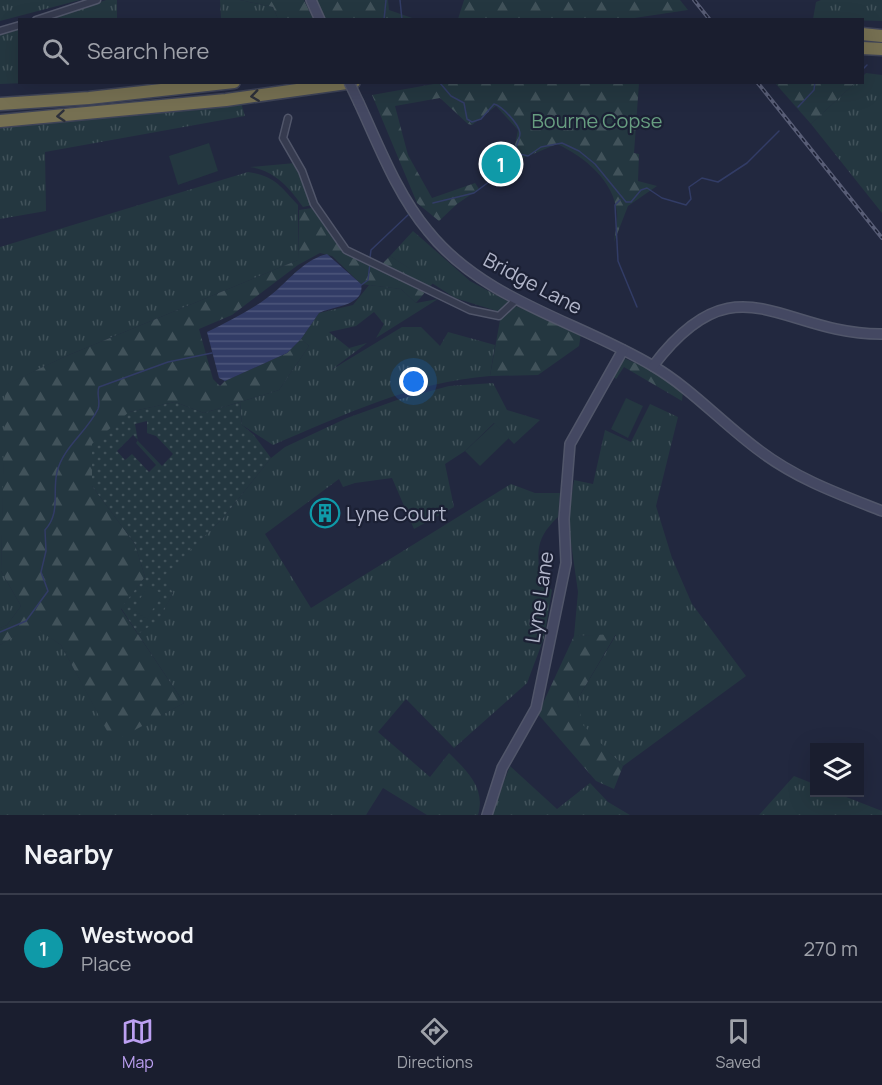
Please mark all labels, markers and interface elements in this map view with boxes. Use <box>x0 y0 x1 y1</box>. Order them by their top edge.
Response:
search box <box>18 18 864 84</box>
icon: search <box>39 35 72 68</box>
text: Search here <box>87 36 209 66</box>
one-way arrow <box>250 89 259 102</box>
park label: Bourne Copse <box>532 107 662 134</box>
one-way arrow <box>56 110 65 123</box>
pin: 1 <box>482 142 520 186</box>
street label: Bridge Lane <box>479 246 587 320</box>
your location <box>399 367 428 396</box>
building icon: Lyne Court <box>309 497 341 529</box>
place label: Lyne Court <box>346 500 447 527</box>
street label: Lyne Lane <box>518 549 560 645</box>
map controls <box>810 743 864 797</box>
button: layers <box>810 743 864 797</box>
text: Nearby <box>24 836 113 872</box>
text: Westwood <box>81 920 194 950</box>
text: 1 <box>39 935 48 962</box>
text: 270 m <box>803 935 858 962</box>
text: Place <box>81 950 131 977</box>
tab: Map <box>121 1015 154 1073</box>
tab: Directions <box>397 1015 473 1073</box>
tab: Saved <box>716 1015 761 1073</box>

